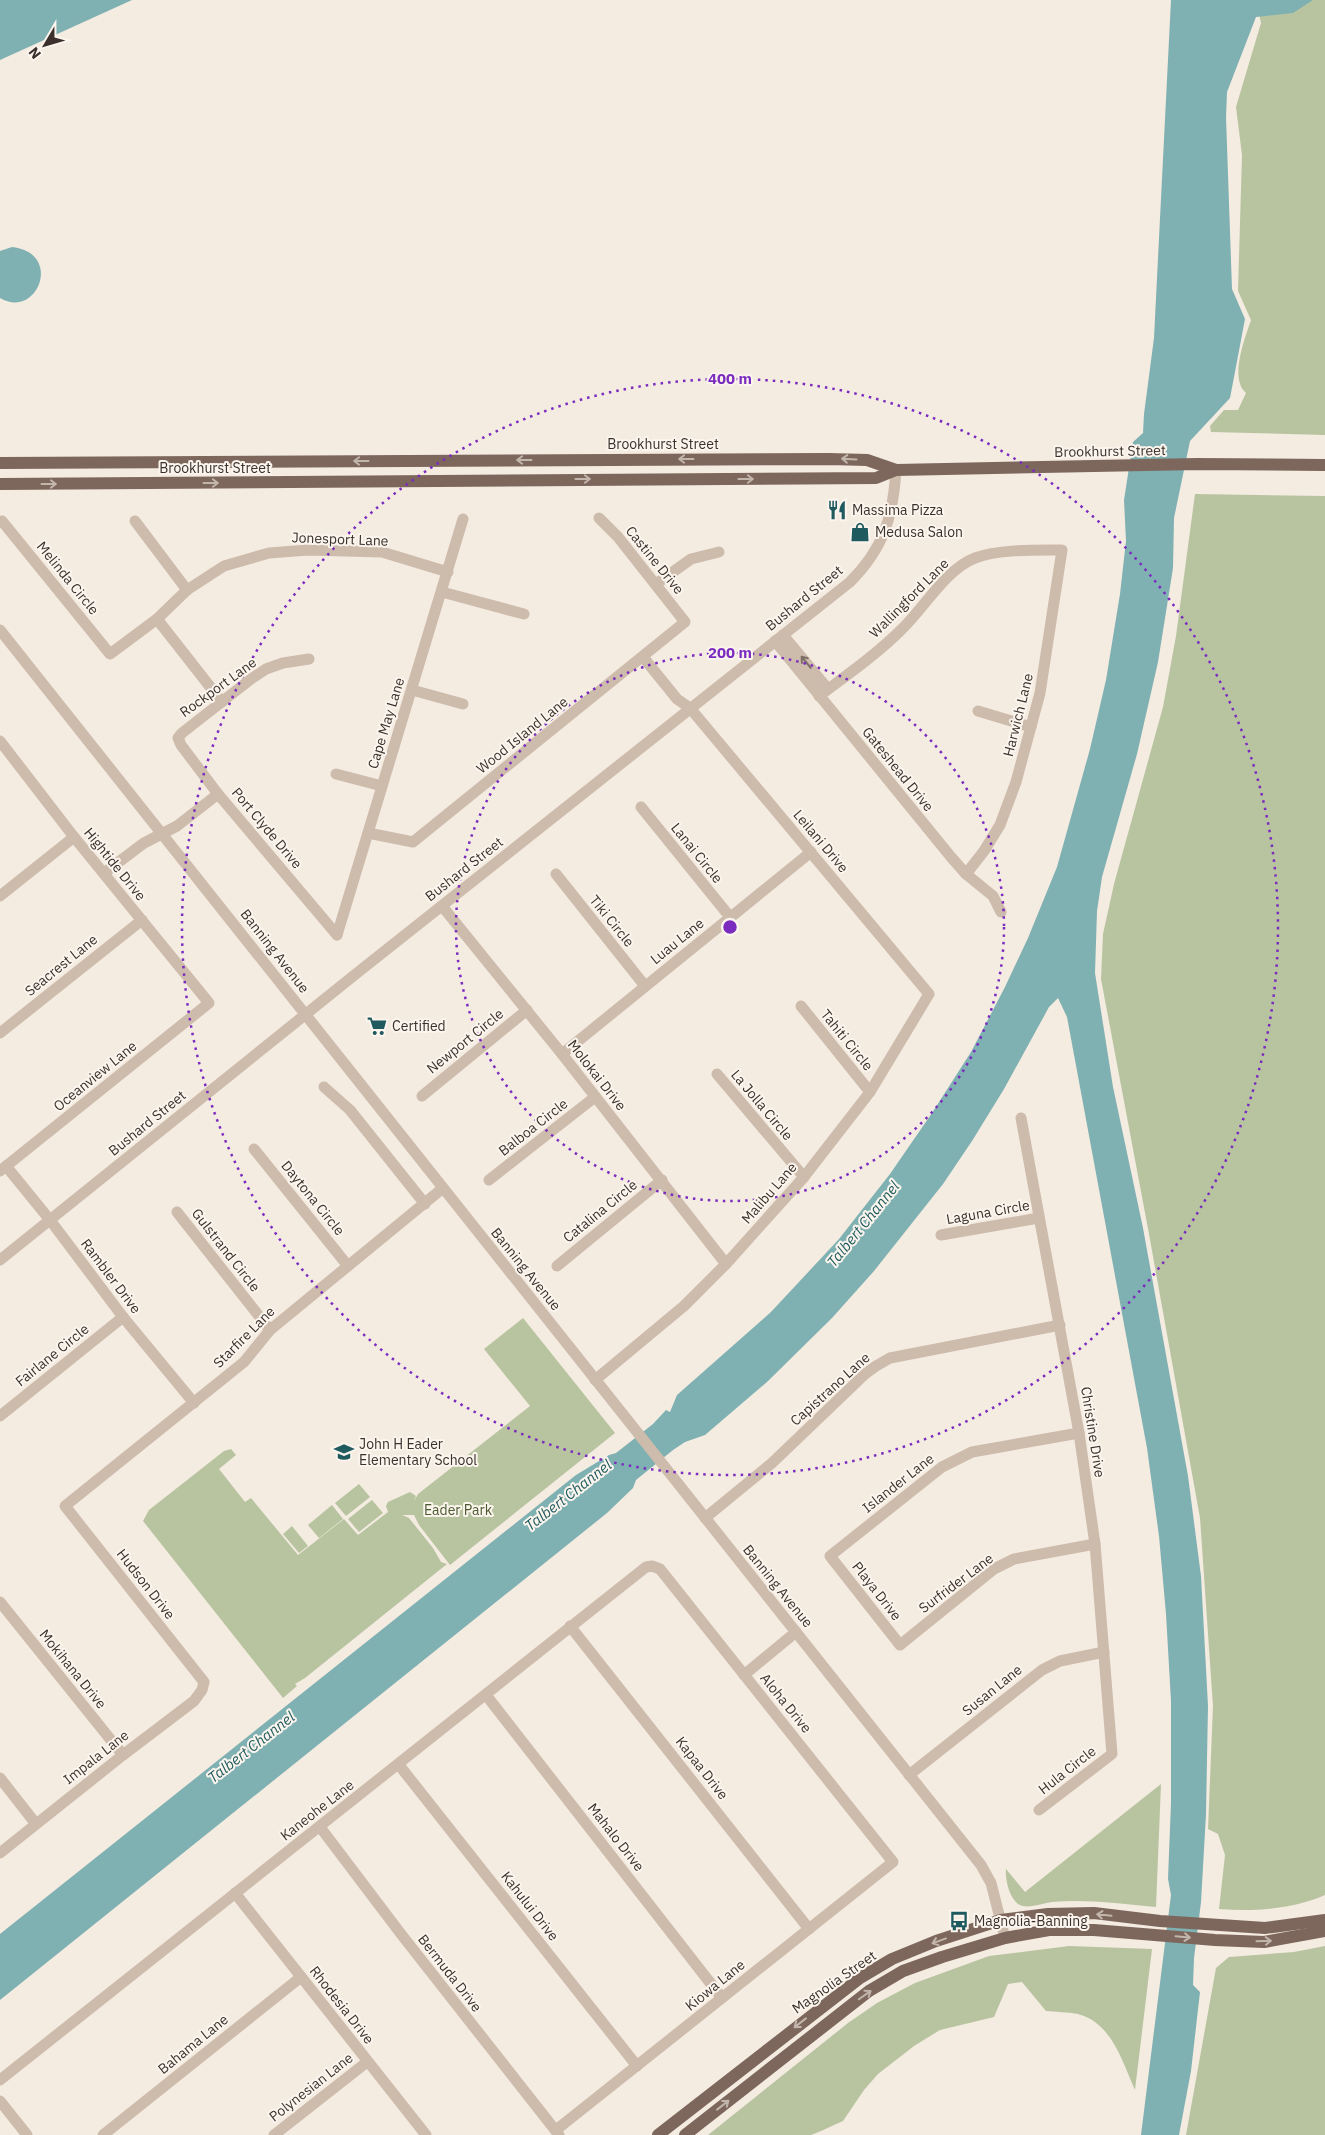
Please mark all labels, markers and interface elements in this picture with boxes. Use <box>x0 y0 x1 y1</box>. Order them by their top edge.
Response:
north arrow <box>20 20 70 70</box>
text: N <box>25 43 45 63</box>
text: 400 m <box>708 369 752 388</box>
street label: Brookhurst Street <box>607 435 719 453</box>
street label: Brookhurst Street <box>1054 441 1166 461</box>
one-way arrow <box>678 454 694 464</box>
one-way arrow <box>516 455 532 465</box>
one-way arrow <box>841 455 857 464</box>
one-way arrow <box>353 456 369 465</box>
street label: Brookhurst Street <box>159 459 271 477</box>
one-way arrow <box>575 474 591 484</box>
one-way arrow <box>738 474 754 484</box>
one-way arrow <box>202 478 219 488</box>
one-way arrow <box>40 479 56 489</box>
restaurant icon: Massima Pizza <box>826 499 848 521</box>
place label: Massima Pizza <box>852 501 944 519</box>
shop icon: Medusa Salon <box>849 521 871 543</box>
street label: Castine Drive <box>622 522 688 598</box>
place label: Medusa Salon <box>875 523 963 541</box>
street label: Jonesport Lane <box>291 528 389 550</box>
street label: Melinda Circle <box>33 538 103 618</box>
street label: Wallingford Lane <box>865 554 953 642</box>
street label: Bushard Street <box>762 561 846 635</box>
text: 200 m <box>708 643 752 662</box>
street label: Rockport Lane <box>176 653 260 721</box>
one-way arrow <box>800 656 811 669</box>
street label: Harwich Lane <box>999 671 1037 759</box>
street label: Cape May Lane <box>364 675 409 771</box>
street label: Wood Island Lane <box>473 692 572 777</box>
street label: Gateshead Drive <box>858 723 938 815</box>
street label: Port Clyde Drive <box>228 784 306 872</box>
street label: Leilani Drive <box>789 806 853 876</box>
street label: Lanai Circle <box>667 819 727 887</box>
street label: Hightide Drive <box>80 824 150 904</box>
street label: Bushard Street <box>421 833 507 905</box>
street label: Tiki Circle <box>586 891 639 951</box>
street label: Banning Avenue <box>237 905 314 997</box>
street label: Luau Lane <box>647 914 708 968</box>
centre of rings <box>721 918 739 936</box>
street label: Seacrest Lane <box>21 930 101 1000</box>
street label: Newport Circle <box>423 1004 507 1077</box>
street label: Tahiti Circle <box>817 1006 877 1074</box>
supermarket icon: Certified <box>366 1015 388 1037</box>
place label: Certified <box>392 1017 446 1035</box>
street label: Molokai Drive <box>564 1036 630 1114</box>
street label: Oceanview Lane <box>50 1037 141 1115</box>
street label: La Jolla Circle <box>727 1066 797 1144</box>
street label: Bushard Street <box>105 1086 189 1160</box>
street label: Balboa Circle <box>495 1094 571 1160</box>
street label: Daytona Circle <box>277 1157 349 1239</box>
street label: Malibu Lane <box>737 1158 801 1227</box>
street label: Catalina Circle <box>559 1175 641 1246</box>
water label: Talbert Channel <box>823 1177 903 1271</box>
street label: Laguna Circle <box>945 1196 1031 1228</box>
street label: Gulstrand Circle <box>188 1205 264 1296</box>
street label: Banning Avenue <box>487 1224 565 1314</box>
street label: Rambler Drive <box>77 1235 145 1317</box>
street label: Starfire Lane <box>209 1302 279 1372</box>
street label: Fairlane Circle <box>12 1320 93 1390</box>
street label: Capistrano Lane <box>786 1348 874 1430</box>
street label: Christine Drive <box>1077 1385 1109 1479</box>
place label: John H Eader Elementary School <box>359 1435 477 1469</box>
school or university icon: John H Eader Elementary School <box>333 1441 355 1463</box>
street label: Islander Lane <box>859 1449 938 1517</box>
water label: Talbert Channel <box>521 1455 615 1535</box>
park label: Eader Park <box>424 1501 493 1519</box>
street label: Banning Avenue <box>739 1541 817 1631</box>
street label: Hudson Drive <box>113 1545 179 1623</box>
street label: Surfrider Lane <box>915 1549 997 1617</box>
street label: Playa Drive <box>848 1558 906 1624</box>
street label: Mokihana Drive <box>36 1626 111 1712</box>
street label: Susan Lane <box>958 1660 1026 1720</box>
street label: Aloha Drive <box>756 1669 816 1737</box>
water label: Talbert Channel <box>204 1707 298 1787</box>
street label: Impala Lane <box>60 1726 133 1788</box>
street label: Kapaa Drive <box>672 1733 732 1803</box>
street label: Hula Circle <box>1035 1742 1100 1798</box>
street label: Kaneohe Lane <box>277 1775 358 1844</box>
street label: Mahalo Drive <box>584 1799 648 1875</box>
street label: Kahului Drive <box>497 1868 563 1945</box>
bus stop icon: Magnolia-Banning <box>948 1910 970 1932</box>
one-way arrow <box>1096 1910 1112 1919</box>
place label: Magnolia-Banning <box>974 1912 1088 1930</box>
street label: Bermuda Drive <box>414 1931 486 2016</box>
one-way arrow <box>1175 1932 1191 1942</box>
one-way arrow <box>1256 1936 1272 1946</box>
one-way arrow <box>931 1937 947 1946</box>
street label: Magnolia Street <box>788 1946 880 2018</box>
street label: Kiowa Lane <box>681 1955 749 2015</box>
street label: Rhodesia Drive <box>306 1962 378 2048</box>
one-way arrow <box>858 1990 872 2000</box>
street label: Bahama Lane <box>154 2010 232 2078</box>
one-way arrow <box>794 2018 807 2029</box>
street label: Polynesian Lane <box>265 2048 357 2125</box>
one-way arrow <box>716 2099 729 2110</box>

